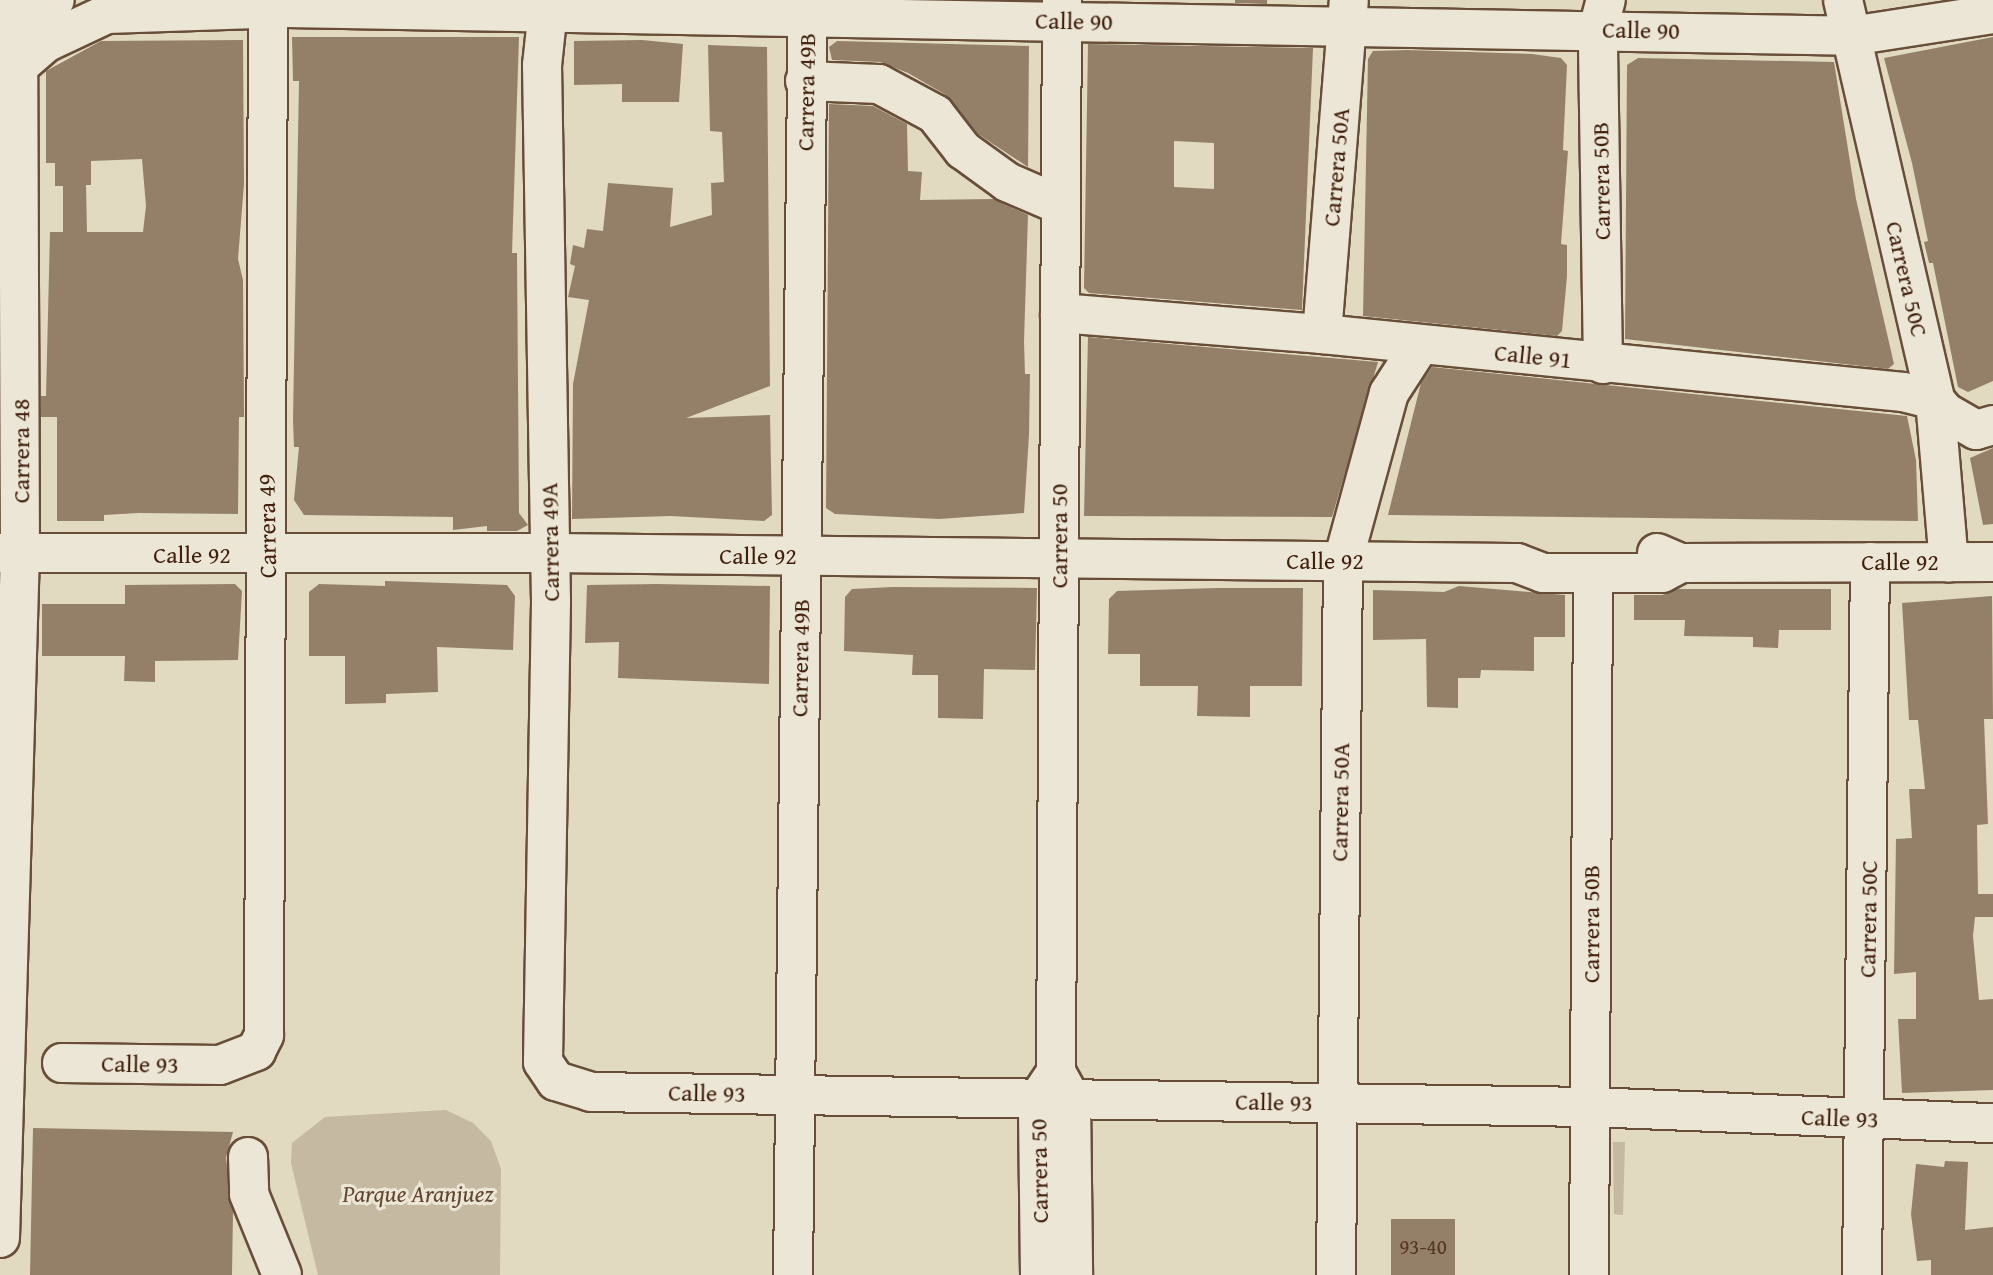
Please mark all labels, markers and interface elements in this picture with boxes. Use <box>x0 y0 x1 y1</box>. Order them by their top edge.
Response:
street label: Calle 90 <box>1035 6 1113 36</box>
street label: Calle 90 <box>1602 15 1680 45</box>
street label: Carrera 49B <box>791 33 821 151</box>
street label: Carrera 50A <box>1316 106 1356 228</box>
street label: Carrera 50B <box>1586 122 1616 240</box>
street label: Carrera 50C <box>1880 219 1934 339</box>
street label: Calle 91 <box>1493 338 1573 374</box>
street label: Carrera 48 <box>7 399 35 503</box>
street label: Carrera 49 <box>252 474 282 578</box>
street label: Carrera 49A <box>535 482 565 602</box>
street label: Carrera 50 <box>1045 484 1073 588</box>
street label: Calle 92 <box>153 541 231 569</box>
street label: Calle 92 <box>719 542 797 570</box>
street label: Calle 92 <box>1286 547 1364 575</box>
street label: Calle 92 <box>1861 548 1939 576</box>
street label: Carrera 49B <box>785 599 815 717</box>
street label: Carrera 50A <box>1325 742 1355 862</box>
street label: Carrera 50C <box>1853 860 1883 978</box>
street label: Carrera 50B <box>1577 865 1605 983</box>
street label: Calle 93 <box>101 1049 179 1079</box>
street label: Calle 93 <box>668 1078 746 1108</box>
street label: Calle 93 <box>1235 1087 1313 1117</box>
street label: Calle 93 <box>1801 1102 1879 1134</box>
street label: Carrera 50 <box>1024 1119 1054 1223</box>
park label: Parque Aranjuez <box>342 1180 494 1208</box>
house number: 93-40 <box>1399 1234 1447 1260</box>

